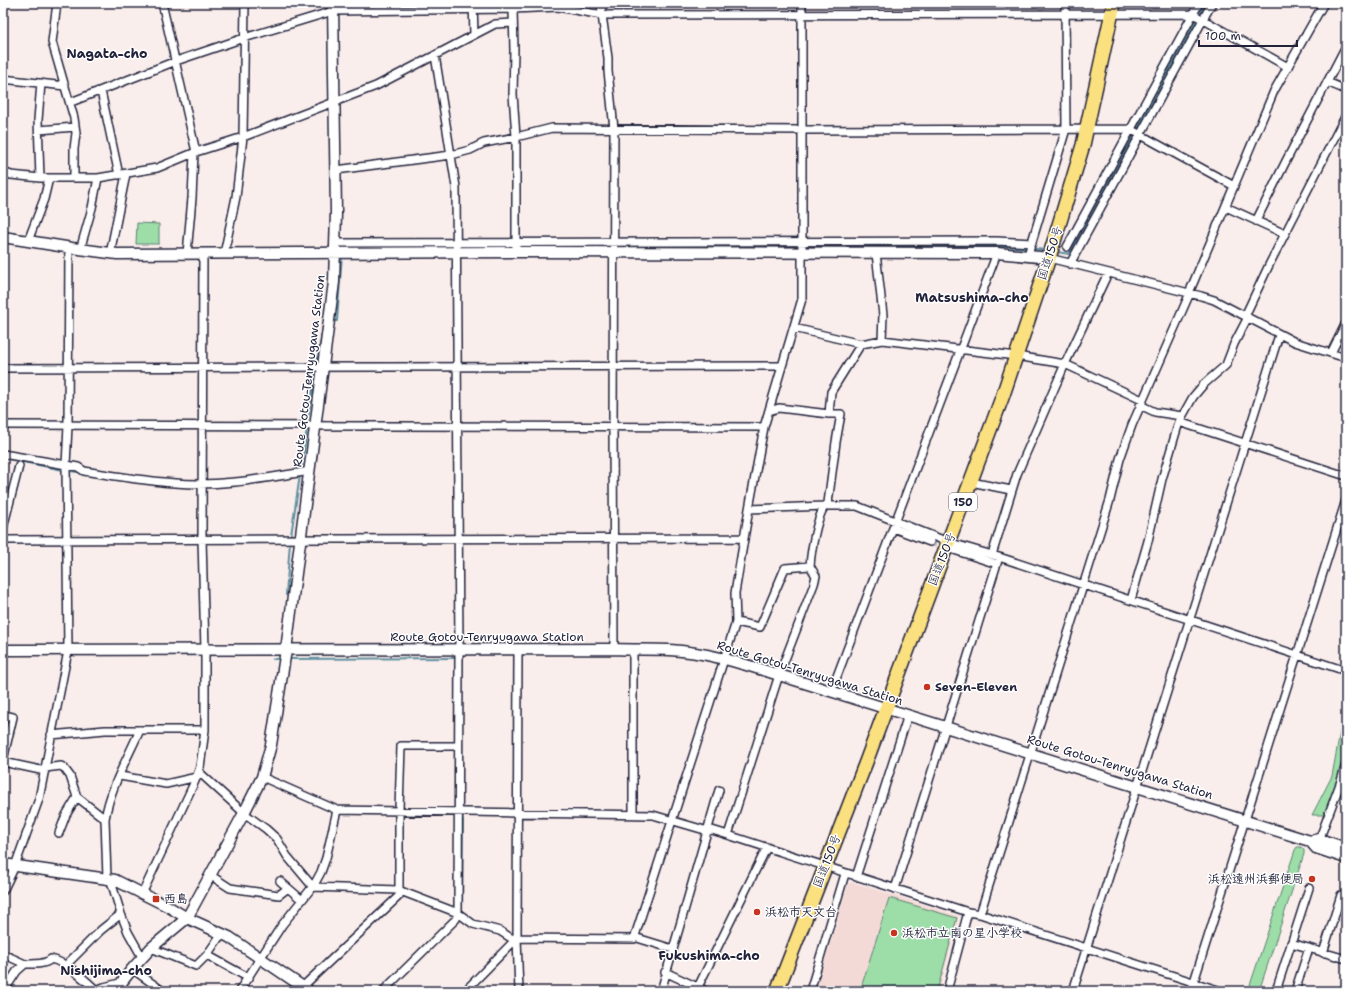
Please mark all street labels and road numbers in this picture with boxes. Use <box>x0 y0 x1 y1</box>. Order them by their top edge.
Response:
street label: 国道150号 <box>1034 224 1066 282</box>
street label: Route Gotou-Tenryugawa Station <box>289 274 329 468</box>
road number: 150 <box>949 493 977 511</box>
street label: 国道150号 <box>924 530 960 588</box>
street label: Route Gotou-Tenryugawa Station <box>390 629 584 645</box>
street label: Route Gotou-Tenryugawa Station <box>715 637 905 709</box>
street label: Route Gotou-Tenryugawa Station <box>1025 731 1215 803</box>
street label: 国道150号 <box>809 832 845 890</box>

